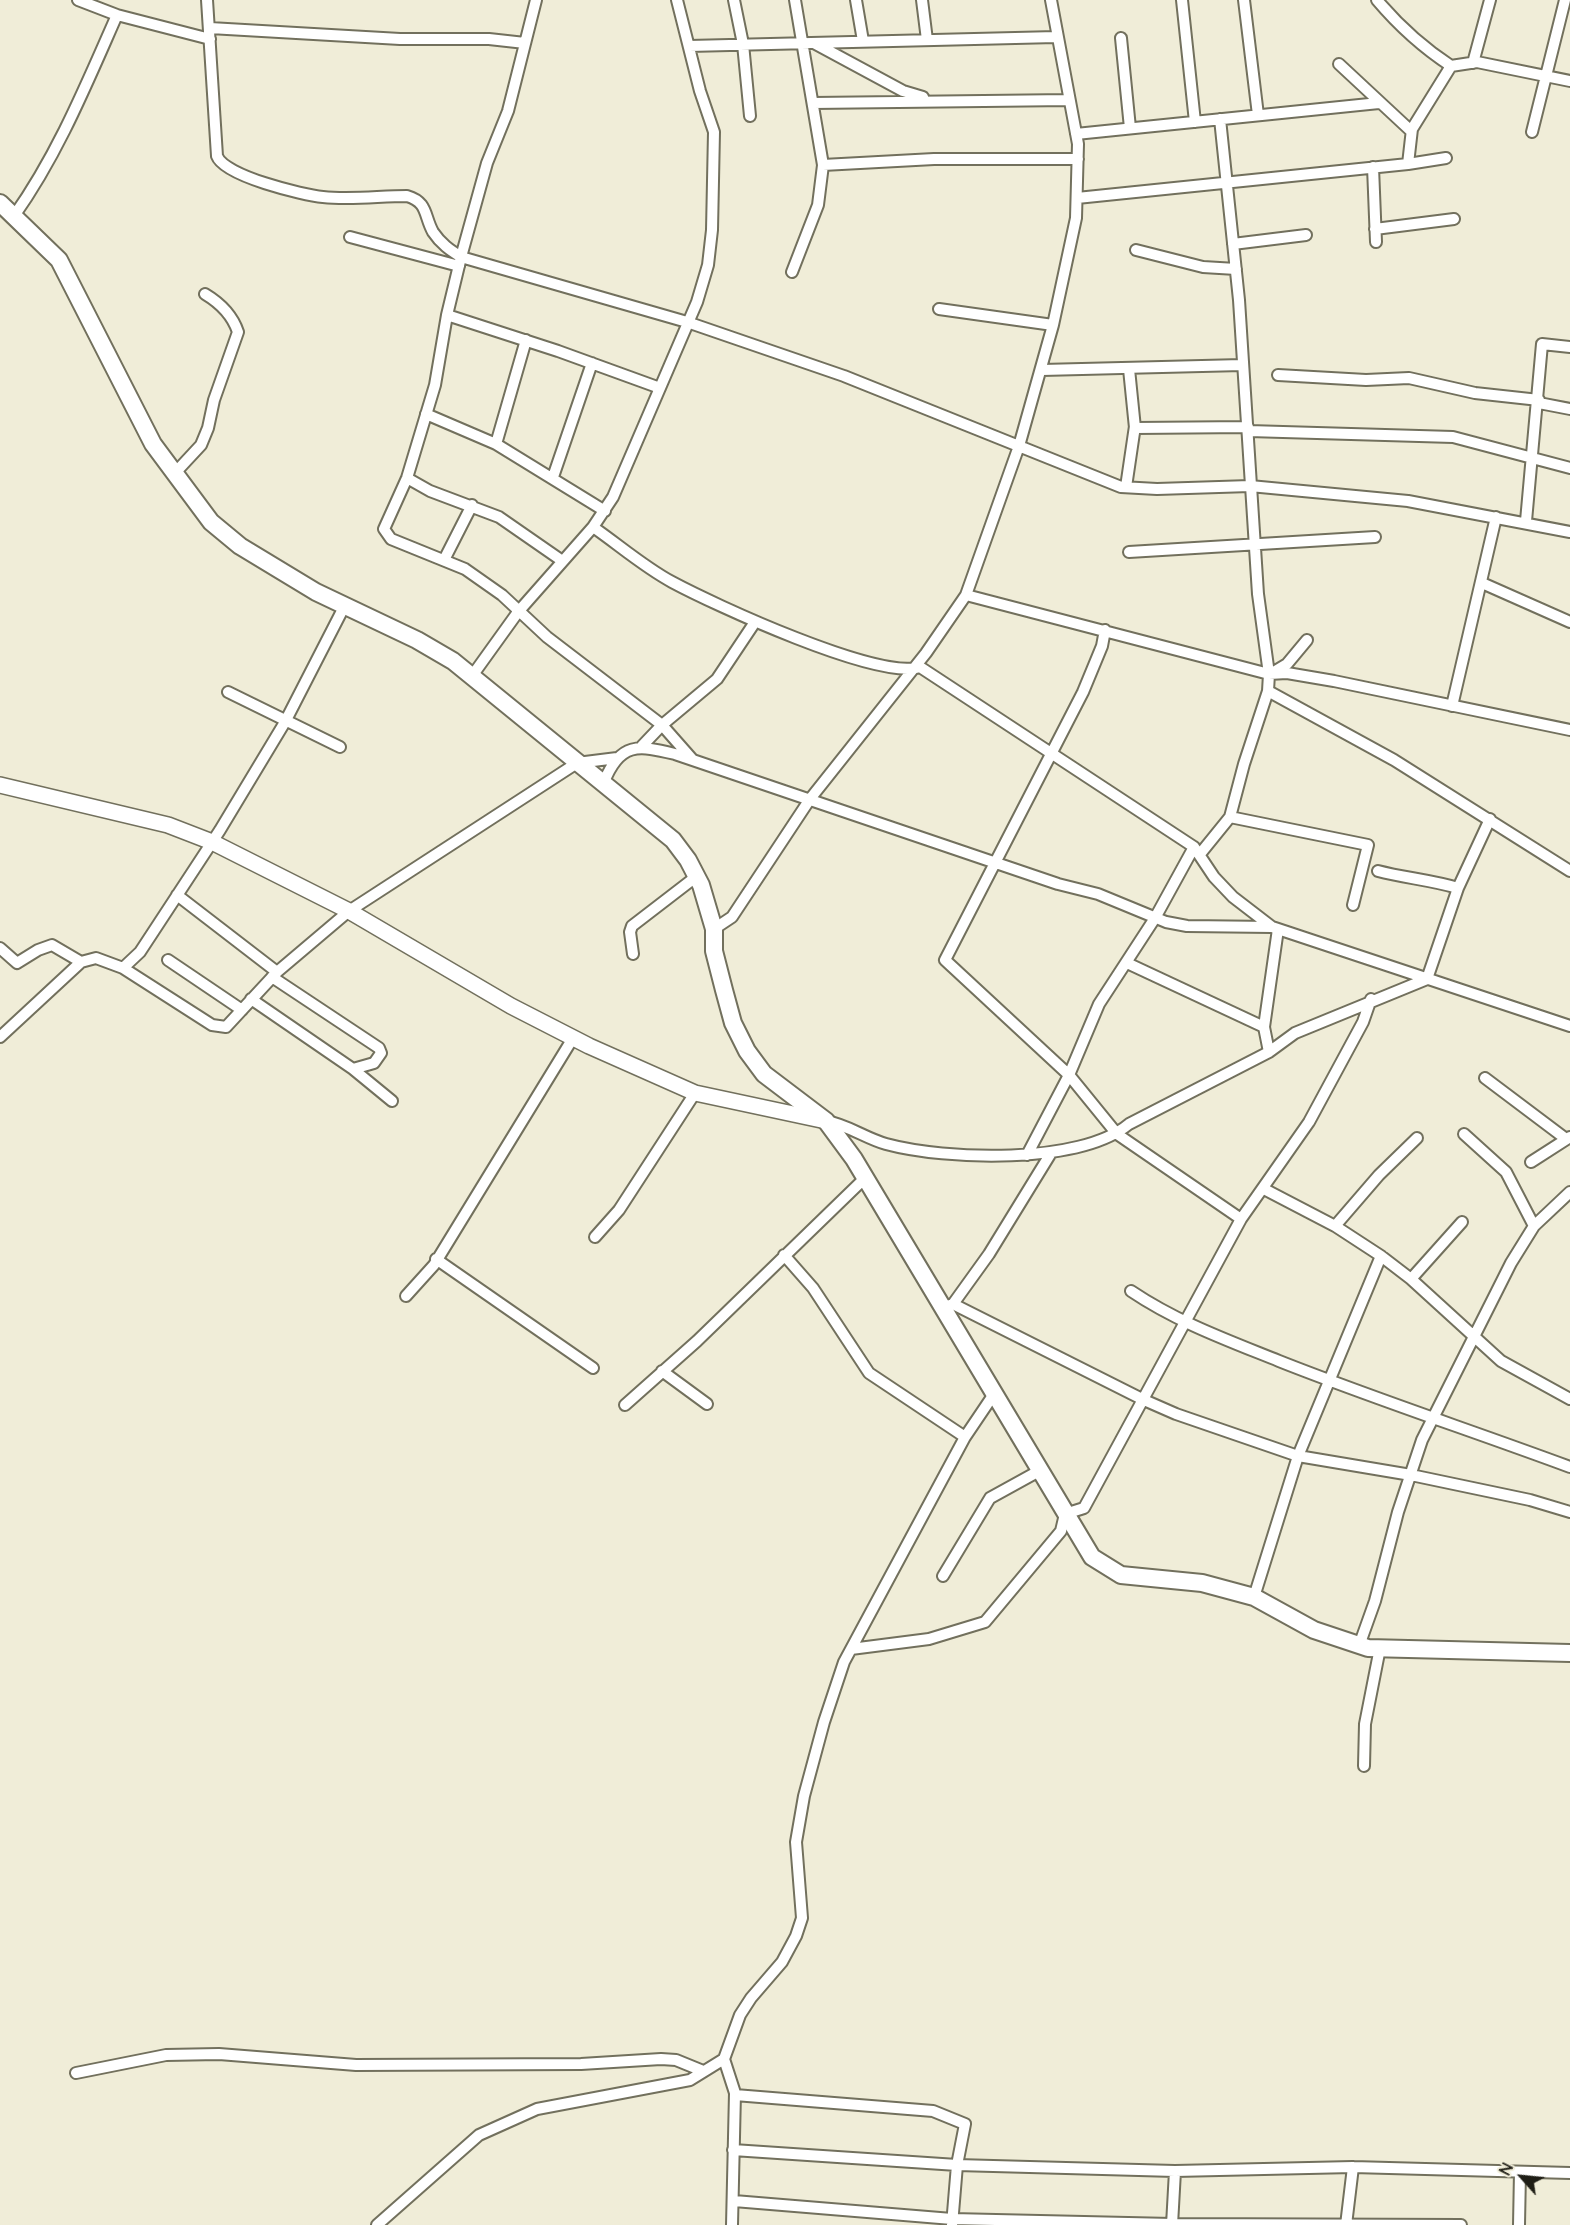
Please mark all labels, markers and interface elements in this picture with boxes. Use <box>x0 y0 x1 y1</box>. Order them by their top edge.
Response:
north arrow <box>1492 2147 1552 2207</box>
text: N <box>1494 2159 1518 2179</box>

